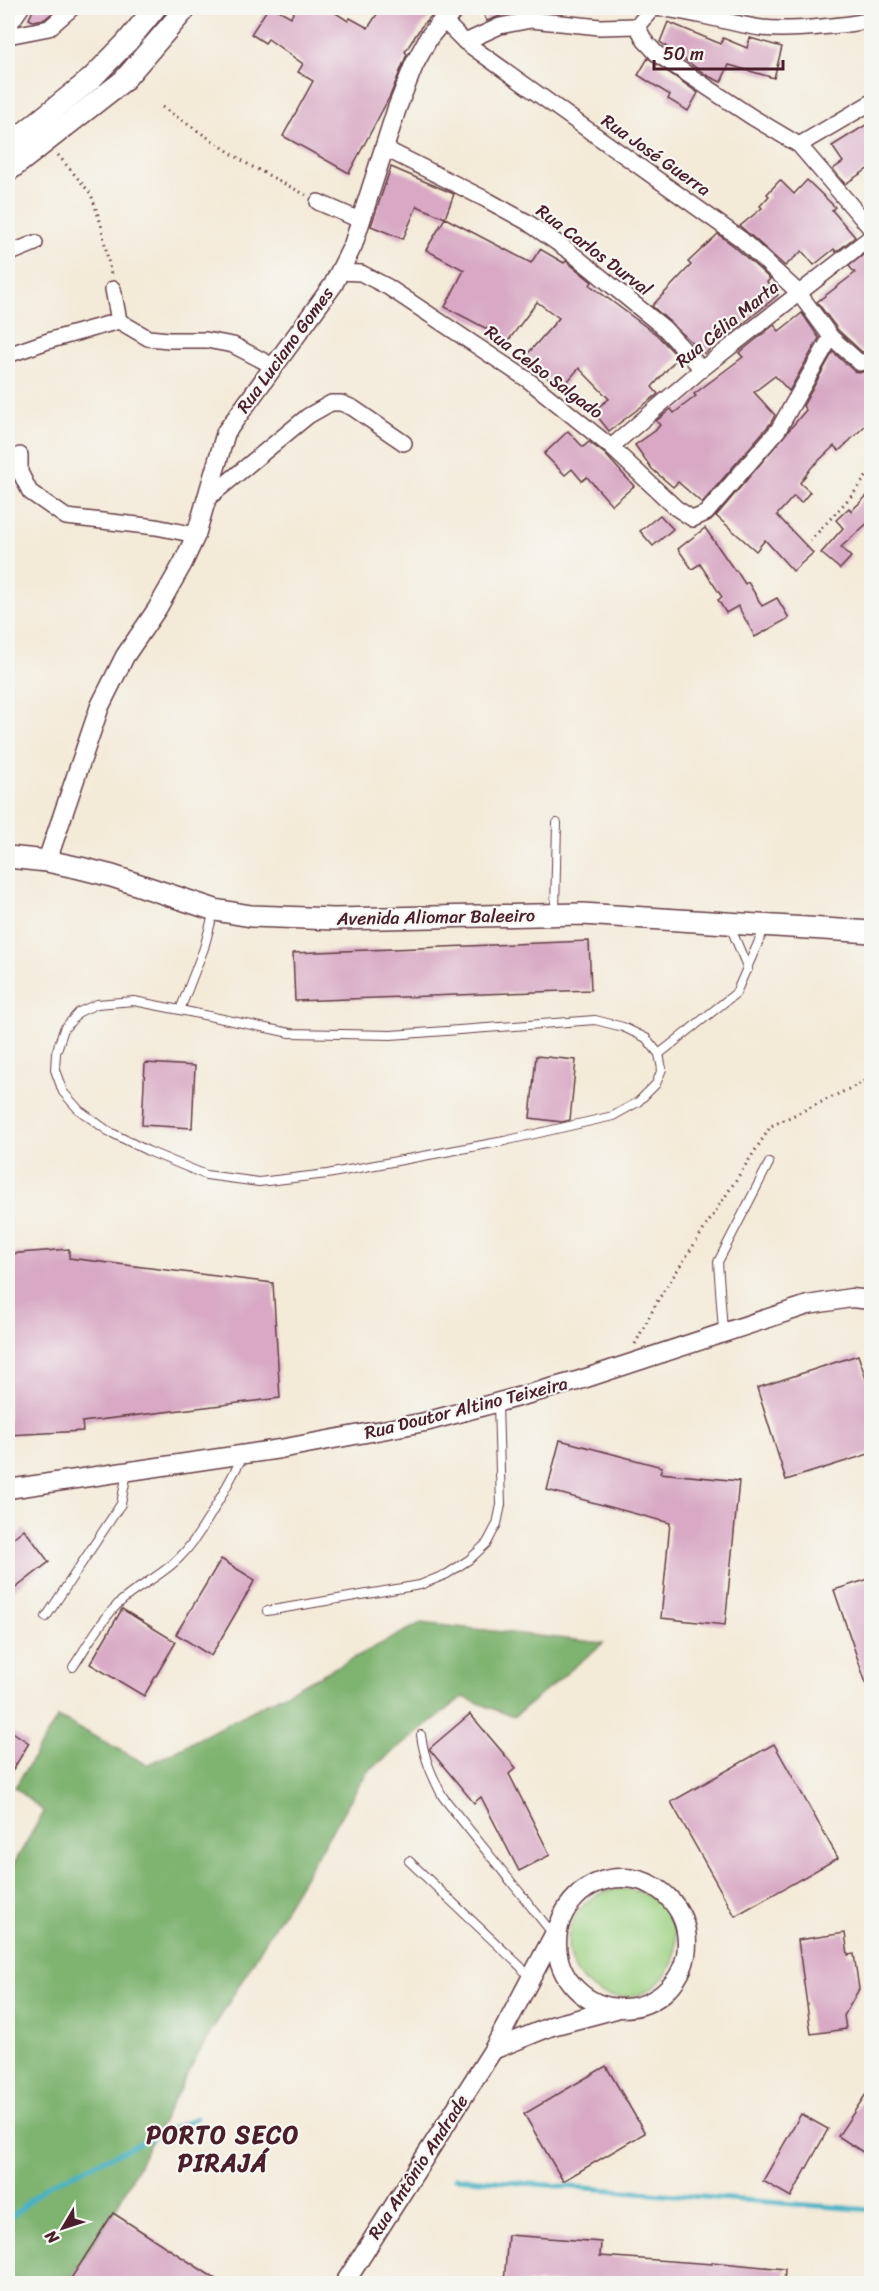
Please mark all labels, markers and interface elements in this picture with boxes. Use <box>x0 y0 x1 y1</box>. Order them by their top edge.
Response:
scale bar <box>654 33 783 71</box>
text: 50 m <box>663 38 704 70</box>
street label: Rua José Guerra <box>594 105 718 205</box>
street label: Rua Carlos Durval <box>529 196 660 305</box>
street label: Rua Célia Marta <box>668 272 786 376</box>
street label: Rua Luciano Gomes <box>228 279 343 420</box>
street label: Rua Celso Salgado <box>478 317 610 427</box>
street label: Avenida Aliomar Baleeiro <box>336 899 535 935</box>
street label: Rua Doutor Altino Teixeira <box>361 1367 571 1449</box>
street label: Rua Antônio Andrade <box>359 2088 477 2246</box>
district label: PORTO SECO PIRAJÁ <box>146 2114 300 2184</box>
north arrow <box>33 2198 93 2258</box>
text: N <box>36 2223 67 2251</box>

